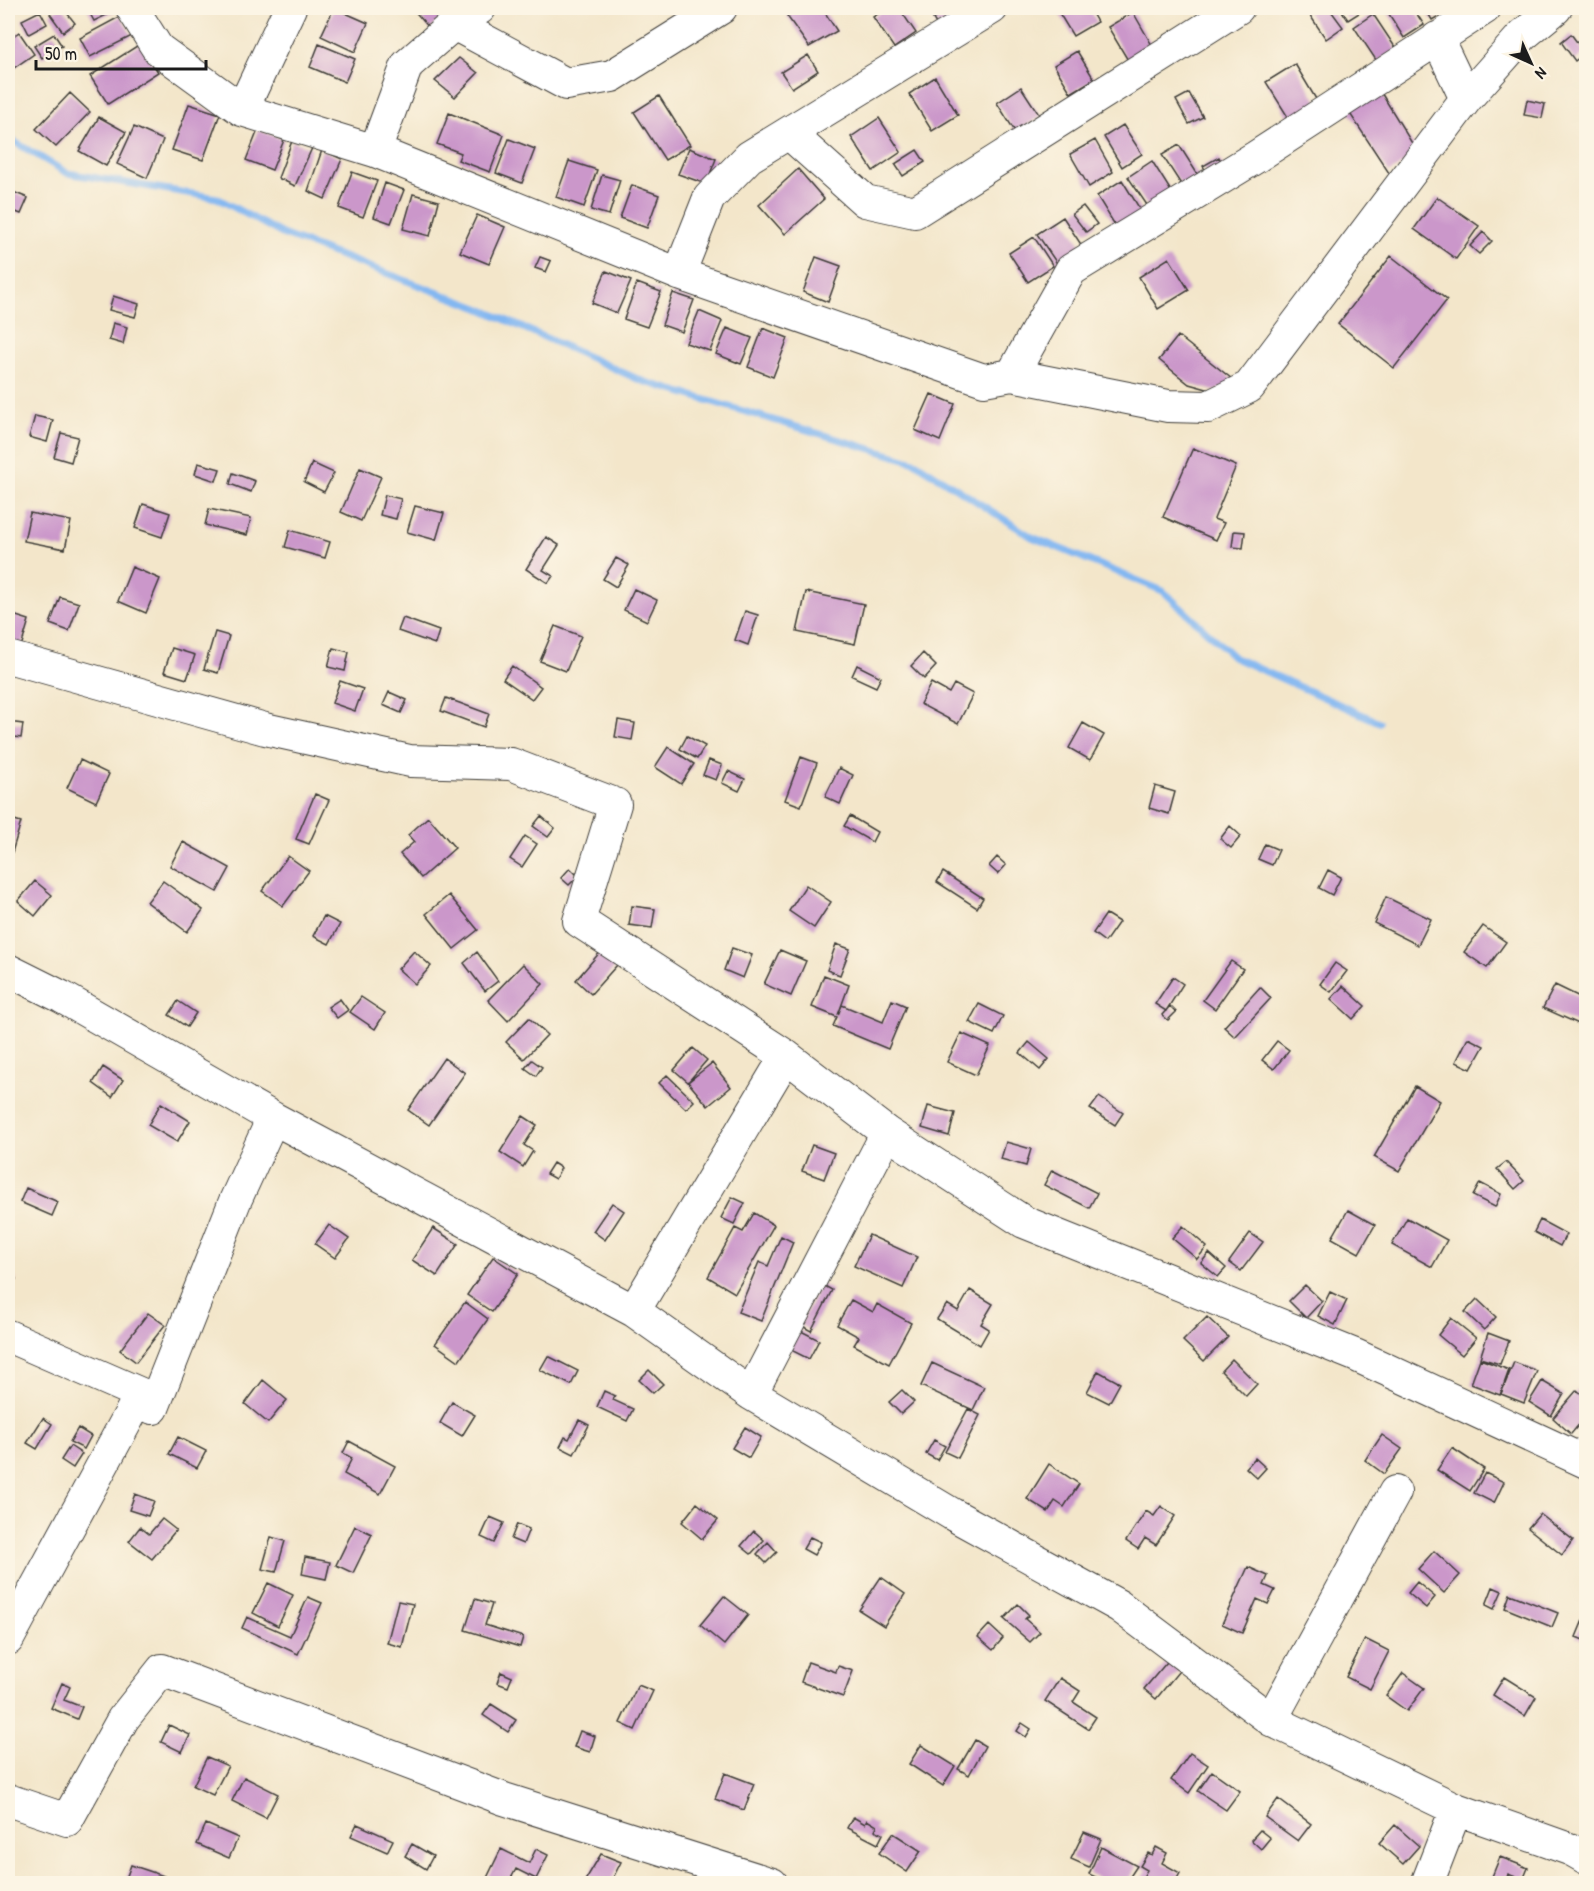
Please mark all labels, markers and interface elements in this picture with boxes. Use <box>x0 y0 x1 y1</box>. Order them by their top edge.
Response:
scale bar <box>36 33 206 71</box>
north arrow <box>1501 33 1561 93</box>
text: 50 m <box>45 41 77 66</box>
text: N <box>1530 63 1552 85</box>

